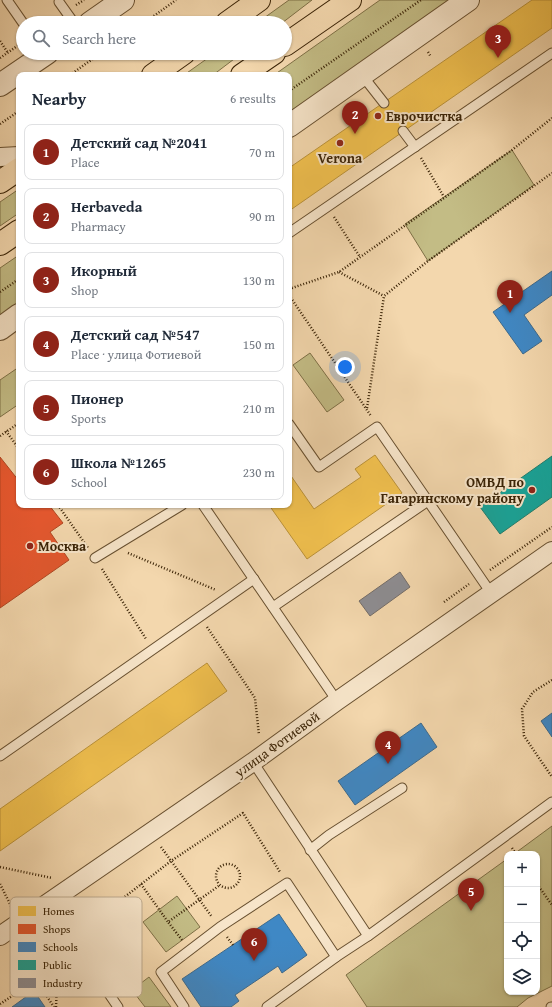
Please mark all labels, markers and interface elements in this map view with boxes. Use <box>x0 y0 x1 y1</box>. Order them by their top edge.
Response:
search box <box>16 16 292 60</box>
pin: 3 <box>485 25 511 58</box>
icon: search <box>30 27 52 49</box>
text: Search here <box>62 28 136 49</box>
text: Nearby <box>32 86 86 111</box>
text: 6 results <box>230 89 276 108</box>
pin: 2 <box>342 101 368 134</box>
place label: Еврочистка <box>386 106 463 126</box>
marker: Еврочистка <box>373 111 383 121</box>
text: Детский сад №2041 <box>71 132 207 153</box>
marker: Verona <box>335 138 345 148</box>
text: 1 <box>43 143 49 162</box>
text: 70 m <box>249 143 275 162</box>
place label: Verona <box>318 148 363 168</box>
text: Place <box>71 153 100 172</box>
text: Herbaveda <box>71 196 142 217</box>
text: 2 <box>43 207 49 226</box>
text: 90 m <box>249 207 275 226</box>
text: Pharmacy <box>71 217 126 236</box>
text: Икорный <box>71 260 137 281</box>
text: 3 <box>43 271 49 290</box>
text: 130 m <box>243 271 275 290</box>
pin: 1 <box>497 280 523 313</box>
text: Shop <box>71 281 98 300</box>
text: Детский сад №547 <box>71 324 200 345</box>
text: 4 <box>43 335 49 354</box>
text: 150 m <box>243 335 275 354</box>
text: Place · улица Фотиевой <box>71 345 201 364</box>
your location <box>335 357 355 377</box>
text: Пионер <box>71 388 124 409</box>
text: 5 <box>43 399 49 418</box>
text: 210 m <box>243 399 275 418</box>
text: Sports <box>71 409 106 428</box>
text: Школа №1265 <box>71 452 166 473</box>
text: 6 <box>43 463 49 482</box>
text: 230 m <box>243 463 275 482</box>
place label: ОМВД по Гагаринскому району <box>381 472 525 508</box>
text: School <box>71 473 107 492</box>
marker: ОМВД по Гагаринскому району <box>527 485 537 495</box>
place label: Москва <box>38 536 87 556</box>
marker: Москва <box>25 541 35 551</box>
street label: улица Фотиевой <box>229 706 324 782</box>
pin: 4 <box>375 731 401 764</box>
map controls <box>504 851 540 995</box>
button: + <box>504 851 540 887</box>
pin: 5 <box>458 878 484 911</box>
button: − <box>504 887 540 923</box>
legend <box>10 897 142 997</box>
text: Homes <box>43 903 74 919</box>
text: Shops <box>43 921 70 937</box>
button: locate <box>504 923 540 959</box>
pin: 6 <box>241 928 267 961</box>
text: Schools <box>43 939 78 955</box>
text: Public <box>43 957 72 973</box>
button: layers <box>504 959 540 995</box>
text: Industry <box>43 975 83 991</box>

